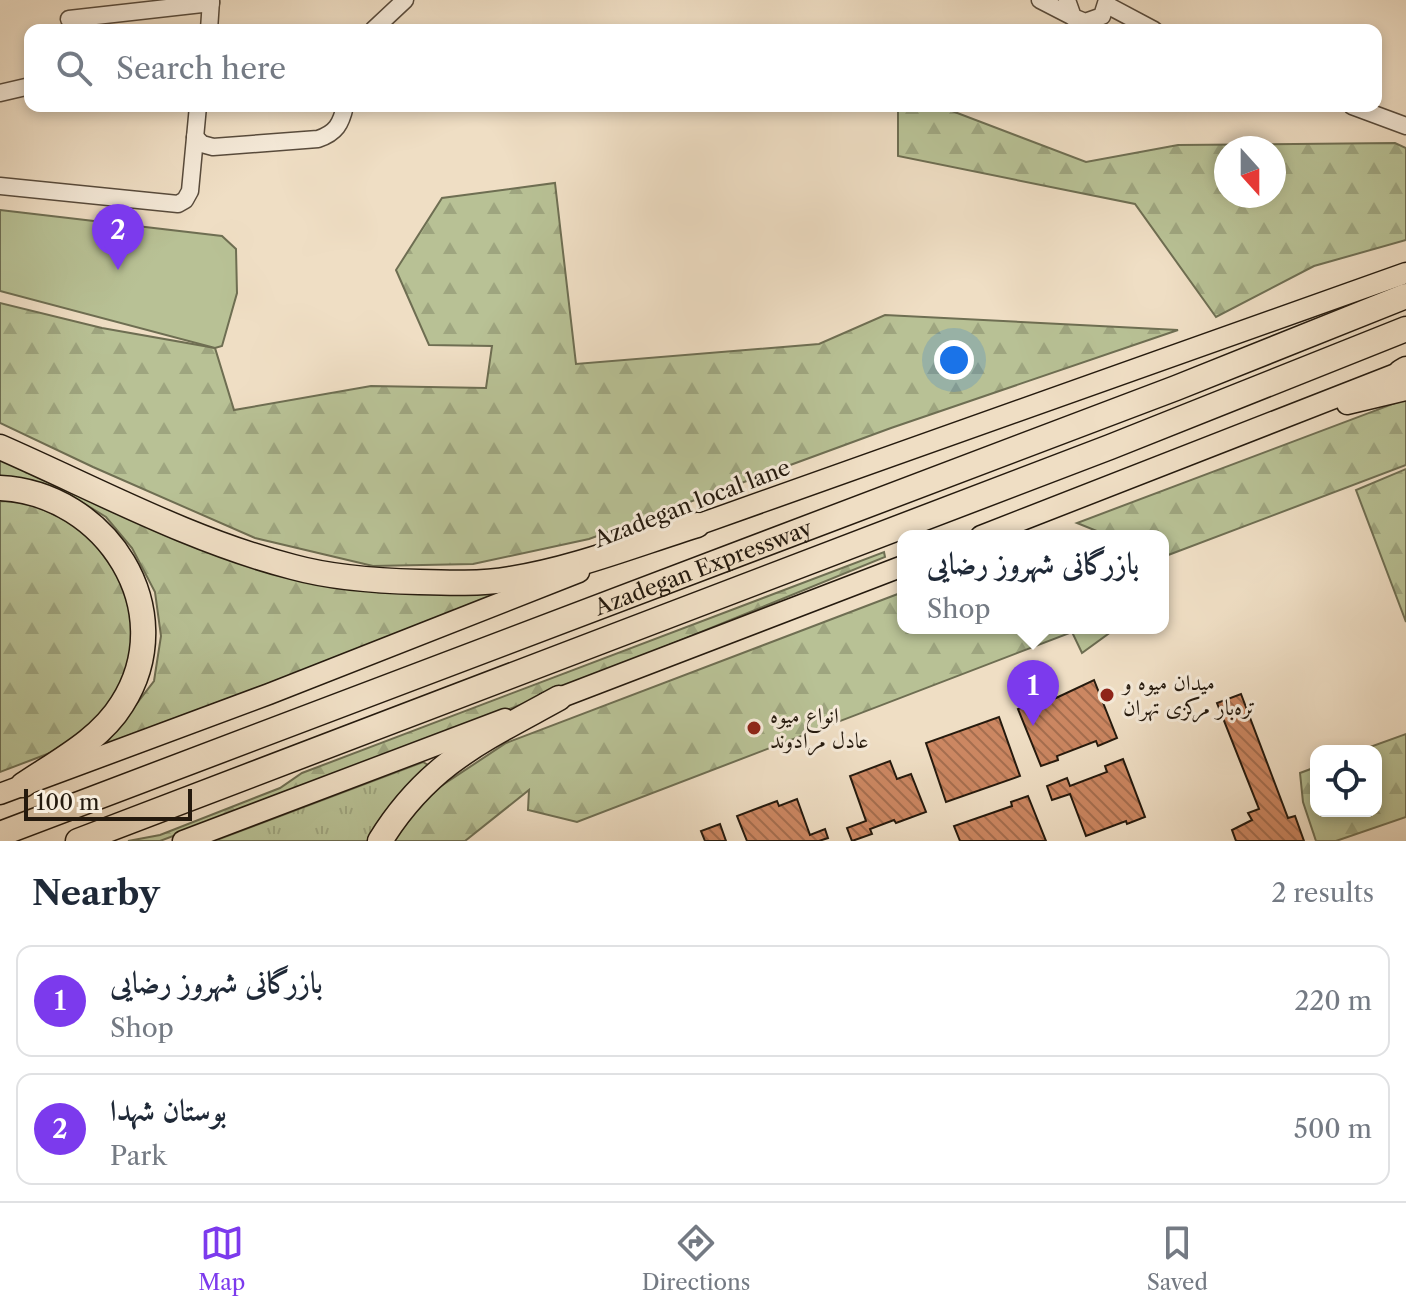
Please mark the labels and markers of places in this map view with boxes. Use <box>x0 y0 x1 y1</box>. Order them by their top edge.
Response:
pin: 2 <box>92 204 144 270</box>
pin: 1 <box>1007 660 1059 726</box>
place label: میدان میوه و تره‌بار مرکزی تهران <box>1121 669 1256 723</box>
marker: میدان میوه و تره‌بار مرکزی تهران <box>1098 686 1116 704</box>
place label: انواع میوه عادل مرادوند <box>770 702 868 756</box>
marker: انواع میوه عادل مرادوند <box>745 719 763 737</box>

